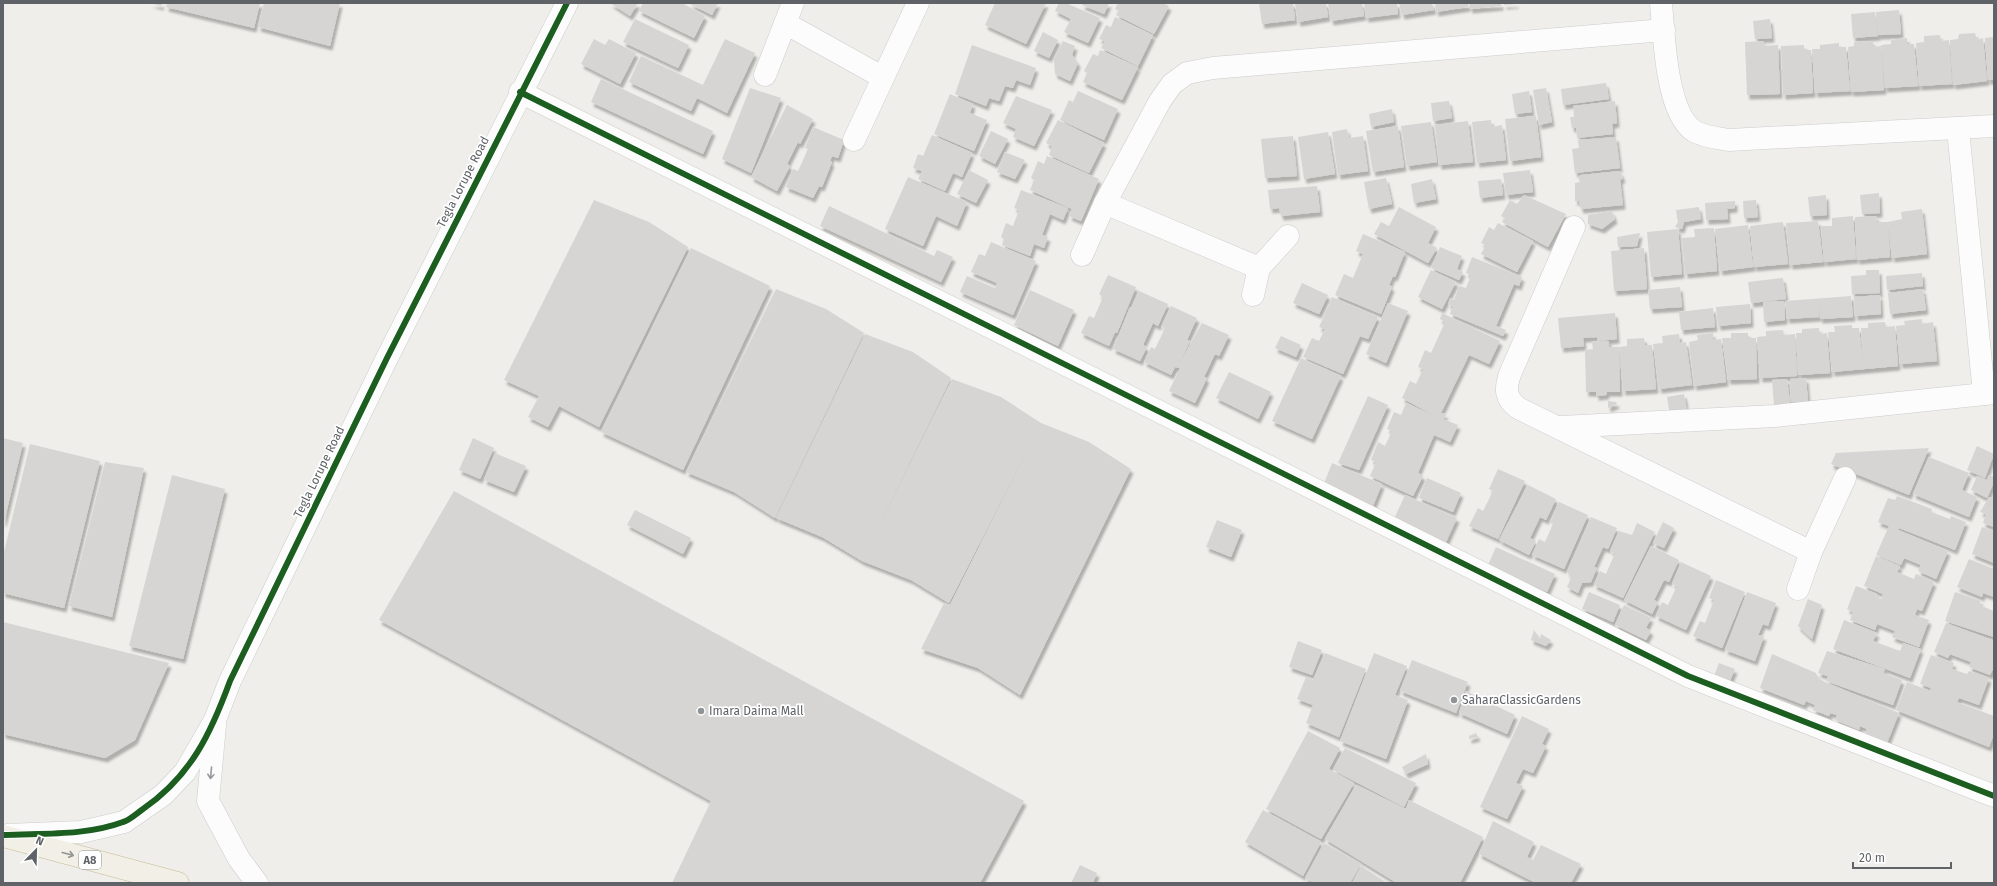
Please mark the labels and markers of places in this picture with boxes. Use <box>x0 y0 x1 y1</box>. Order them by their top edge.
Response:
place label: SaharaClassicGardens <box>1462 693 1581 707</box>
marker: SaharaClassicGardens <box>1449 695 1459 705</box>
place label: Imara Daima Mall <box>709 704 804 718</box>
marker: Imara Daima Mall <box>696 706 706 716</box>

